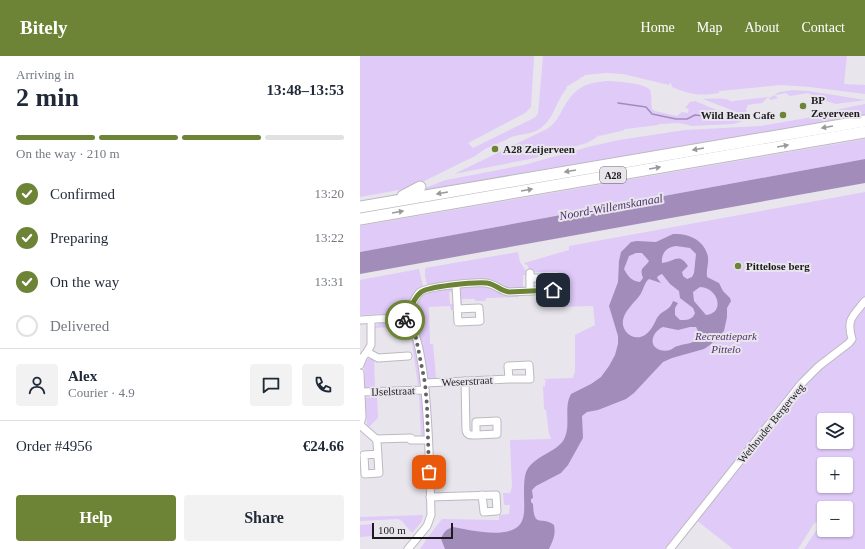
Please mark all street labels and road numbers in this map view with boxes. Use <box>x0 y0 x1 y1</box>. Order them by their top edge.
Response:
road number: A28 <box>600 167 626 183</box>
street label: Weserstraat <box>441 374 493 388</box>
street label: Wethouder Bergerweg <box>735 380 807 465</box>
street label: IJselstraat <box>371 384 415 398</box>

